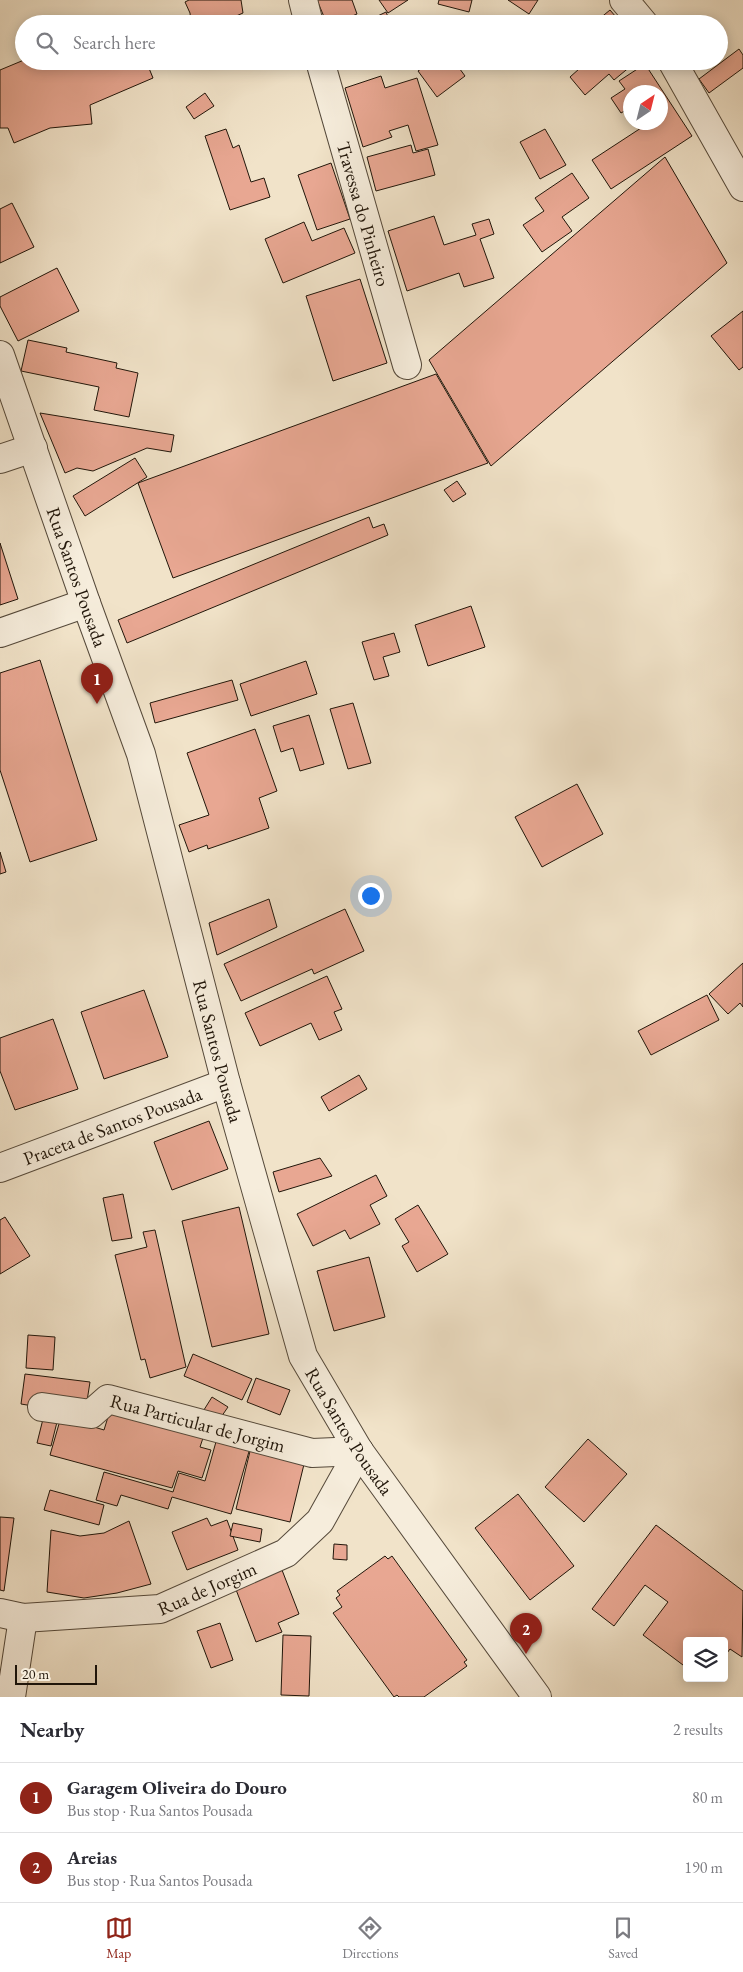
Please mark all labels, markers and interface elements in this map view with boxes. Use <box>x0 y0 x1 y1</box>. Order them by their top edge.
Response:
search box <box>15 15 728 70</box>
icon: search <box>33 29 61 57</box>
text: Search here <box>73 30 155 55</box>
north arrow <box>623 85 668 130</box>
street label: Travessa do Pinheiro <box>331 139 396 289</box>
street label: Rua Santos Pousada <box>41 504 114 651</box>
pin: 1 <box>81 663 113 704</box>
your location <box>358 883 384 909</box>
street label: Rua Santos Pousada <box>187 977 249 1126</box>
street label: Praceta de Santos Pousada <box>19 1081 206 1171</box>
street label: Rua Santos Pousada <box>300 1363 400 1500</box>
street label: Rua Particular de Jorgim <box>108 1388 288 1458</box>
street label: Rua de Jorgim <box>153 1555 260 1621</box>
pin: 2 <box>510 1613 542 1654</box>
map controls <box>683 1637 728 1682</box>
button: layers <box>683 1637 728 1682</box>
scale bar <box>15 1662 98 1685</box>
text: 20 m <box>22 1665 49 1683</box>
text: Nearby <box>20 1716 84 1743</box>
text: 2 results <box>673 1719 723 1740</box>
text: Garagem Oliveira do Douro <box>67 1775 287 1800</box>
text: 1 <box>32 1787 40 1808</box>
text: 80 m <box>692 1787 723 1808</box>
text: Bus stop · Rua Santos Pousada <box>67 1800 253 1821</box>
text: Areias <box>67 1845 117 1870</box>
text: 2 <box>32 1857 40 1878</box>
text: 190 m <box>684 1857 723 1878</box>
text: Bus stop · Rua Santos Pousada <box>67 1870 253 1891</box>
tab: Map <box>105 1914 133 1962</box>
tab: Directions <box>342 1914 399 1962</box>
tab: Saved <box>608 1914 638 1962</box>

